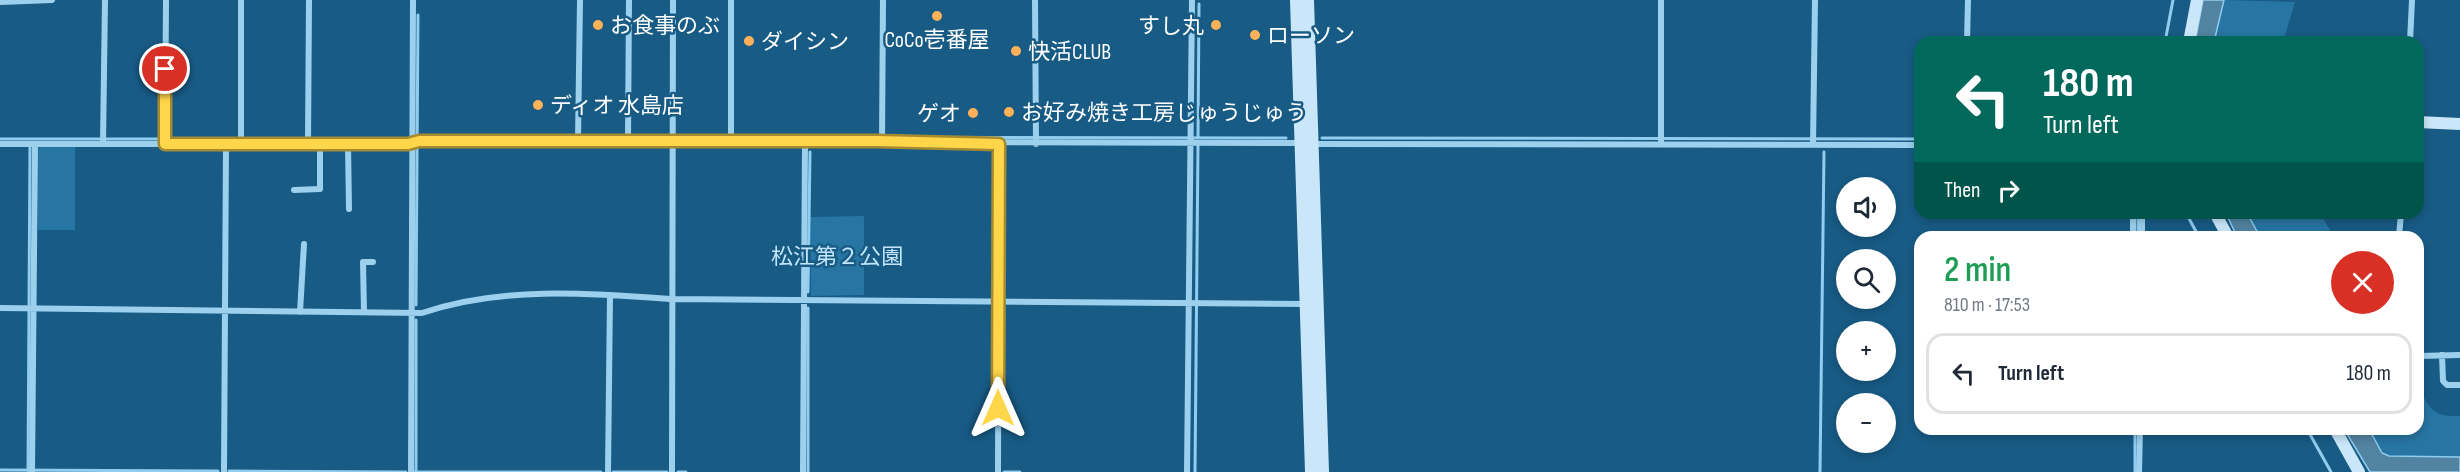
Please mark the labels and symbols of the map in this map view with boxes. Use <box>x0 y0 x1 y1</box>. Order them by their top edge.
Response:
marker: CoCo壱番屋 <box>930 9 944 23</box>
place label: お食事のぶ <box>610 13 720 40</box>
place label: すし丸 <box>1138 13 1204 40</box>
marker: お食事のぶ <box>591 18 605 32</box>
marker: すし丸 <box>1209 18 1223 32</box>
place label: ローソン <box>1267 23 1355 50</box>
place label: CoCo壱番屋 <box>884 27 990 54</box>
marker: ローソン <box>1248 28 1262 42</box>
place label: ダイシン <box>761 29 849 56</box>
marker: ダイシン <box>742 34 756 48</box>
place label: 快活CLUB <box>1028 39 1111 66</box>
pin <box>139 43 190 94</box>
marker: 快活CLUB <box>1009 44 1023 58</box>
place label: ディオ 水島店 <box>550 93 684 120</box>
marker: ディオ 水島店 <box>531 98 545 112</box>
place label: お好み焼き工房じゅうじゅう <box>1021 100 1307 127</box>
place label: ゲオ <box>917 101 961 128</box>
marker: お好み焼き工房じゅうじゅう <box>1002 105 1016 119</box>
marker: ゲオ <box>966 106 980 120</box>
park label: 松江第２公園 <box>771 244 903 271</box>
position arrow <box>966 376 1030 440</box>

